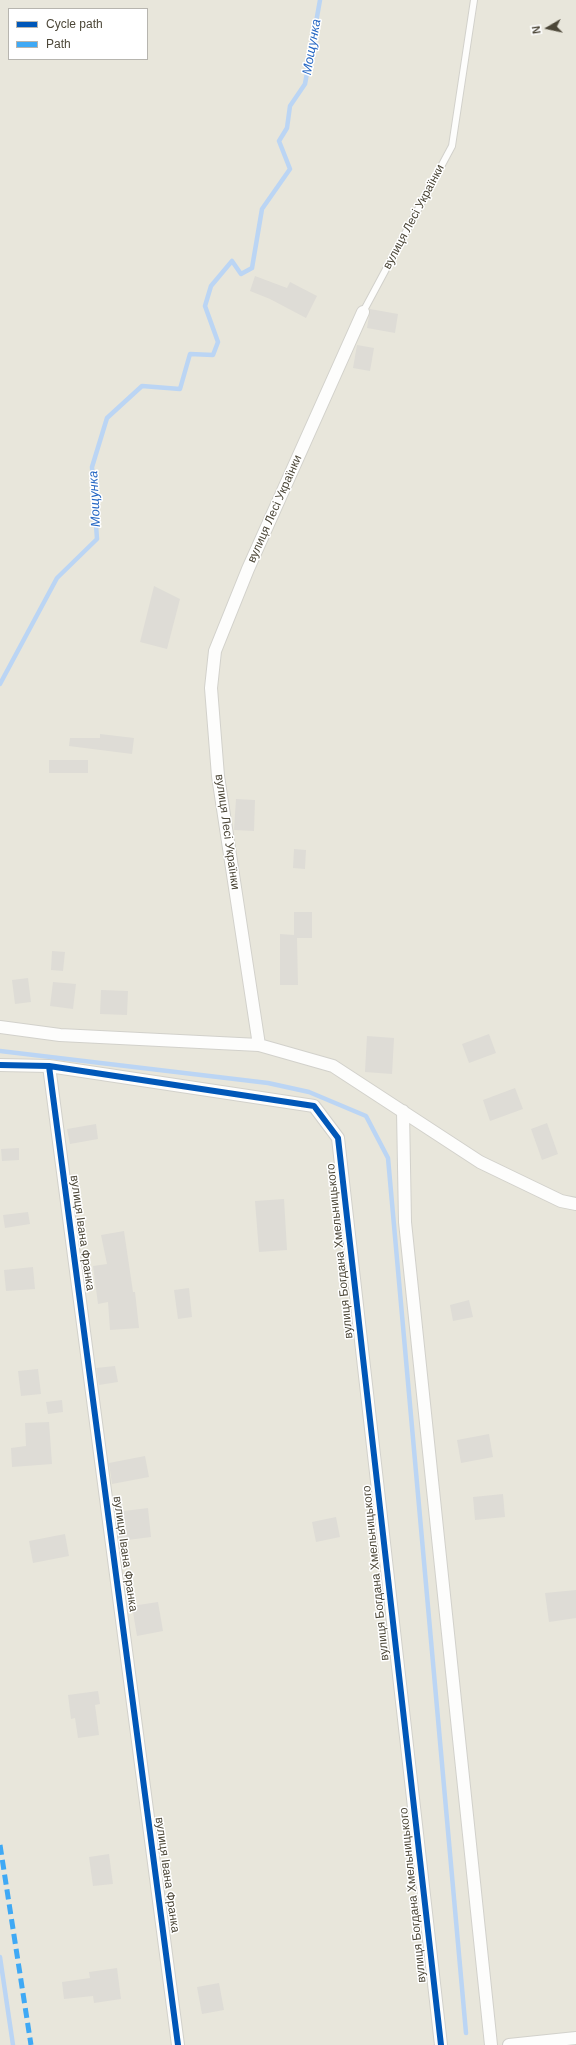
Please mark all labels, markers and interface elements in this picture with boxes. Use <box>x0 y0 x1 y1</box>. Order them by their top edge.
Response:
legend <box>8 8 148 60</box>
north arrow <box>528 8 568 48</box>
text: Cycle path <box>46 17 103 31</box>
water label: Мощунка <box>299 18 325 76</box>
text: N <box>530 25 543 35</box>
text: Path <box>46 37 71 51</box>
street label: вулиця Лесі Українки <box>380 162 448 272</box>
street label: вулиця Лесі Українки <box>245 453 305 565</box>
water label: Мощунка <box>86 470 104 528</box>
street label: вулиця Лесі Українки <box>212 773 242 891</box>
street label: вулиця Богдана Хмельницького <box>324 1163 356 1339</box>
street label: вулиця Івана Франка <box>67 1174 97 1292</box>
street label: вулиця Богдана Хмельницького <box>360 1485 392 1661</box>
street label: вулиця Івана Франка <box>110 1495 140 1613</box>
street label: вулиця Богдана Хмельницького <box>397 1807 429 1983</box>
street label: вулиця Івана Франка <box>152 1816 182 1934</box>

